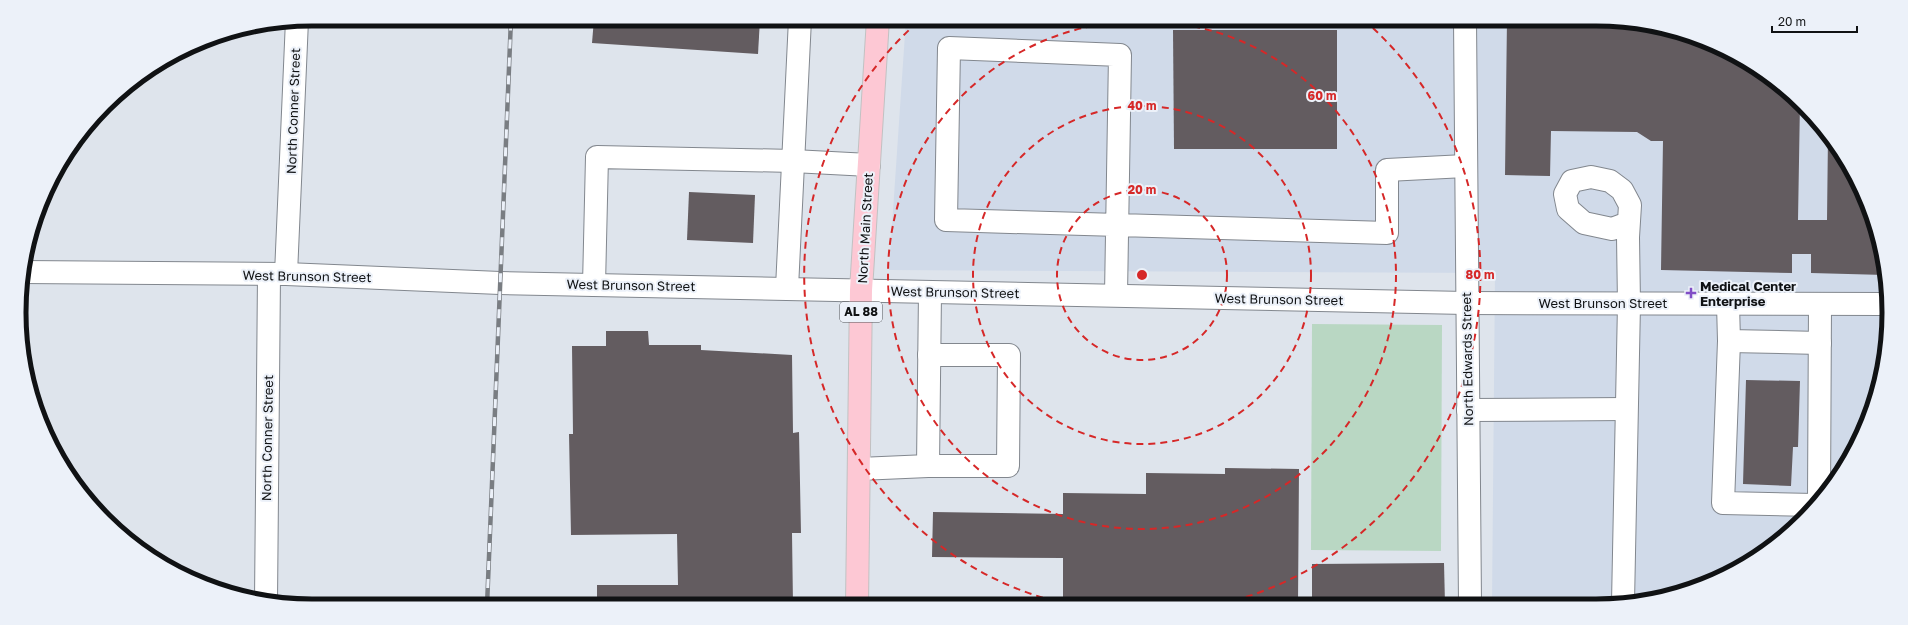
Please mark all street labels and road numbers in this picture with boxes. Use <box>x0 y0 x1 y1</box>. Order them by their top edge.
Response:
street label: North Conner Street <box>283 48 303 174</box>
street label: North Main Street <box>854 172 876 284</box>
street label: West Brunson Street <box>242 267 372 285</box>
street label: West Brunson Street <box>566 276 696 294</box>
street label: West Brunson Street <box>890 283 1020 301</box>
street label: West Brunson Street <box>1214 290 1344 308</box>
street label: North Edwards Street <box>1458 292 1476 426</box>
street label: West Brunson Street <box>1539 295 1667 311</box>
road number: AL 88 <box>840 302 882 322</box>
street label: North Conner Street <box>258 375 276 501</box>

